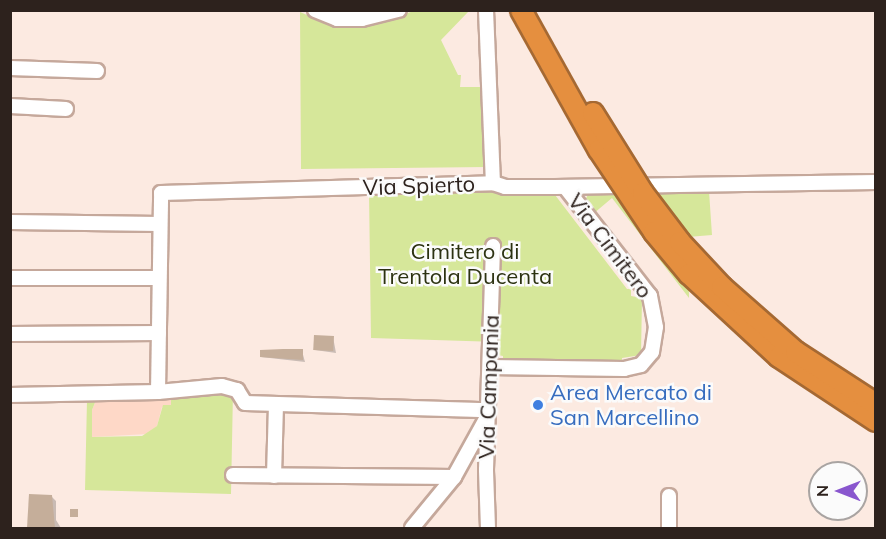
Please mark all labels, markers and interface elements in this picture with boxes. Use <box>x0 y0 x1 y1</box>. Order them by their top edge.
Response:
street label: Via Spierto <box>362 171 476 201</box>
street label: Via Cimitero <box>562 188 658 304</box>
park label: Cimitero di Trentola Ducenta <box>378 238 552 290</box>
street label: Via Campania <box>473 314 505 460</box>
place label: Area Mercato di San Marcellino <box>550 379 712 430</box>
marker: Area Mercato di San Marcellino <box>531 398 545 412</box>
north arrow <box>808 461 868 521</box>
text: N <box>812 485 832 497</box>

